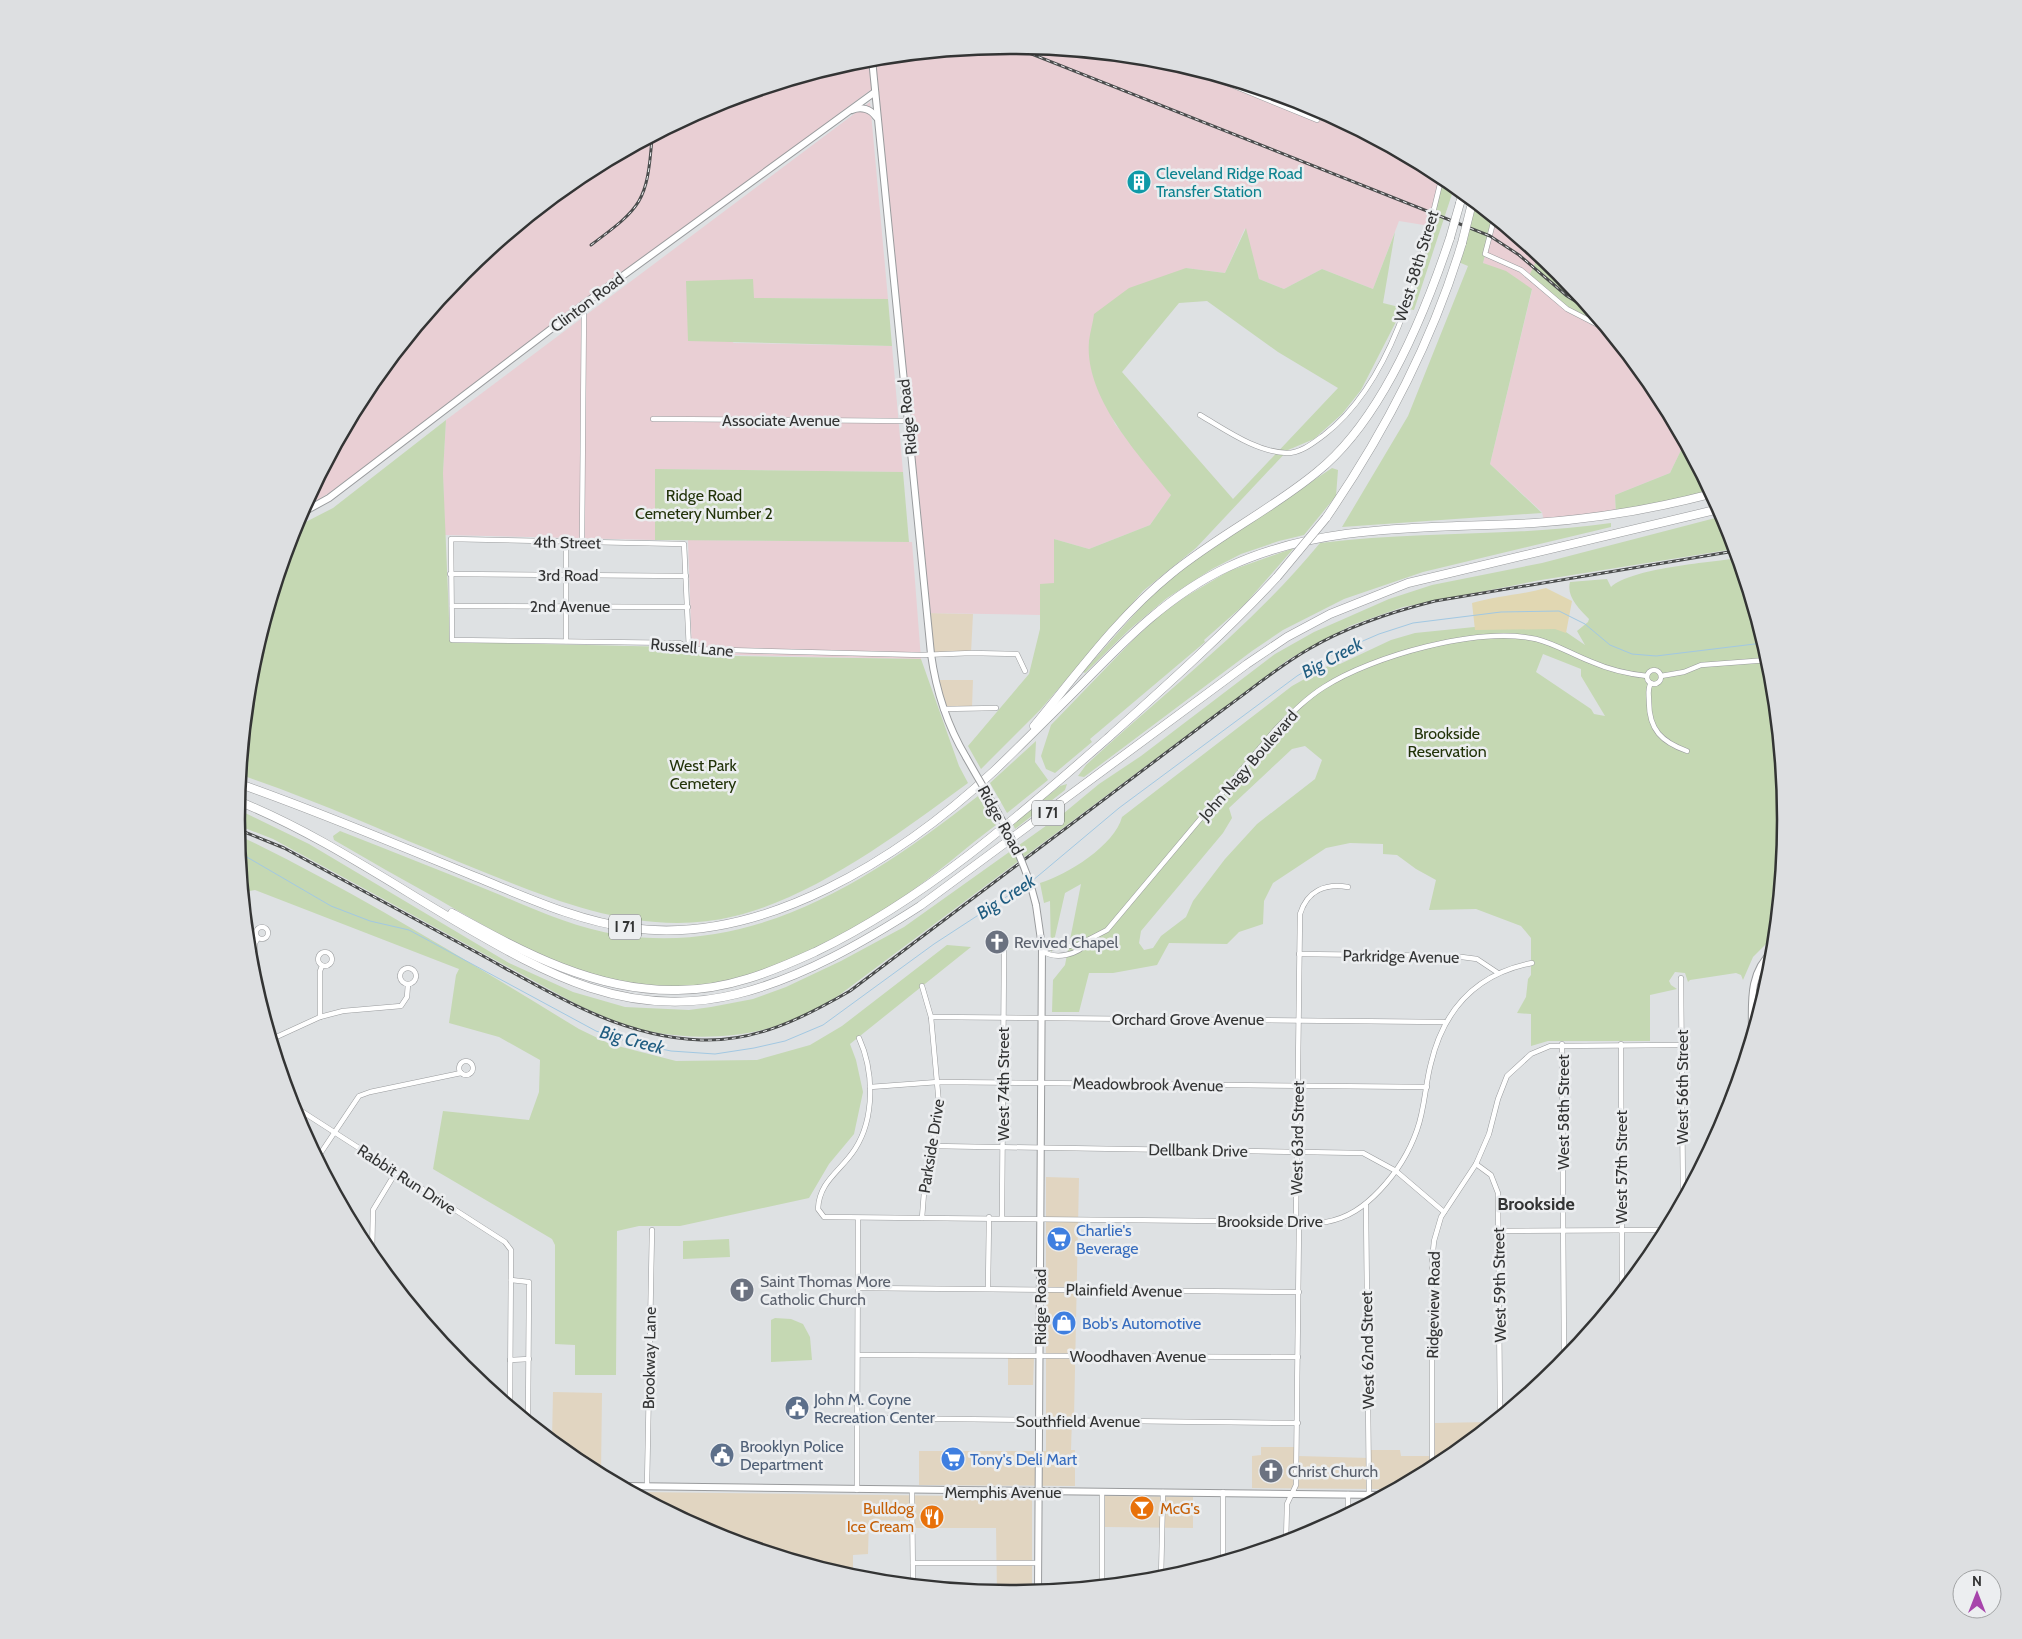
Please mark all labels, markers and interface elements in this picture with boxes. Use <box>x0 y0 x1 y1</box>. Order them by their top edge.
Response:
place label: Cleveland Ridge Road Transfer Station <box>1156 164 1303 201</box>
building icon: Cleveland Ridge Road Transfer Station <box>1126 169 1152 195</box>
street label: West 58th Street <box>1391 208 1443 324</box>
street label: Clinton Road <box>547 269 628 336</box>
street label: Ridge Road <box>894 378 921 456</box>
street label: Associate Avenue <box>722 411 840 430</box>
park label: Ridge Road Cemetery Number 2 <box>635 486 773 523</box>
street label: 4th Street <box>533 532 602 553</box>
street label: 3rd Road <box>538 566 598 585</box>
street label: 2nd Avenue <box>530 597 610 616</box>
water label: Big Creek <box>1298 632 1367 683</box>
street label: Russell Lane <box>650 634 734 661</box>
street label: John Nagy Boulevard <box>1195 706 1301 825</box>
park label: Brookside Reservation <box>1407 724 1487 761</box>
park label: West Park Cemetery <box>669 756 737 793</box>
street label: Ridge Road <box>974 782 1027 858</box>
road number: I 71 <box>1032 800 1064 826</box>
water label: Big Creek <box>973 869 1041 924</box>
road number: I 71 <box>609 914 641 940</box>
church icon: Revived Chapel <box>984 929 1010 955</box>
place label: Revived Chapel <box>1014 933 1118 952</box>
street label: Parkridge Avenue <box>1343 946 1459 967</box>
street label: Orchard Grove Avenue <box>1112 1010 1264 1029</box>
water label: Big Creek <box>597 1021 668 1059</box>
street label: West 74th Street <box>994 1026 1013 1141</box>
street label: West 56th Street <box>1673 1029 1692 1144</box>
street label: West 58th Street <box>1554 1054 1573 1170</box>
street label: Meadowbrook Avenue <box>1072 1074 1223 1095</box>
street label: West 63rd Street <box>1287 1080 1308 1195</box>
street label: Parkside Drive <box>915 1097 948 1195</box>
street label: West 57th Street <box>1612 1109 1631 1224</box>
street label: Rabbit Run Drive <box>354 1140 460 1218</box>
street label: Dellbank Drive <box>1148 1140 1248 1161</box>
district label: Brookside <box>1497 1193 1575 1215</box>
street label: Brookside Drive <box>1217 1212 1323 1231</box>
place label: Charlie's Beverage <box>1076 1221 1138 1258</box>
supermarket icon: Charlie's Beverage <box>1046 1226 1072 1252</box>
street label: West 59th Street <box>1489 1227 1510 1343</box>
street label: Ridgeview Road <box>1423 1251 1444 1359</box>
street label: Ridge Road <box>1031 1269 1050 1345</box>
place label: Saint Thomas More Catholic Church <box>760 1272 891 1309</box>
church icon: Saint Thomas More Catholic Church <box>729 1277 755 1303</box>
street label: Plainfield Avenue <box>1066 1280 1182 1301</box>
street label: West 62nd Street <box>1357 1290 1378 1409</box>
street label: Brookway Lane <box>639 1307 660 1409</box>
shop icon: Bob's Automotive <box>1051 1310 1077 1336</box>
place label: Bob's Automotive <box>1082 1314 1201 1333</box>
street label: Woodhaven Avenue <box>1070 1347 1206 1366</box>
place label: John M. Coyne Recreation Center <box>813 1390 936 1427</box>
public building icon: John M. Coyne Recreation Center <box>784 1395 810 1421</box>
street label: Southfield Avenue <box>1016 1412 1140 1431</box>
place label: Brooklyn Police Department <box>740 1437 844 1474</box>
public building icon: Brooklyn Police Department <box>709 1442 735 1468</box>
supermarket icon: Tony's Deli Mart <box>940 1446 966 1472</box>
place label: Tony's Deli Mart <box>970 1450 1078 1469</box>
church icon: Christ Church <box>1258 1458 1284 1484</box>
place label: Christ Church <box>1288 1462 1378 1481</box>
street label: Memphis Avenue <box>945 1483 1061 1502</box>
bar icon: McG's <box>1129 1495 1155 1521</box>
place label: Bulldog Ice Cream <box>847 1499 915 1536</box>
place label: McG's <box>1160 1499 1200 1518</box>
restaurant icon: Bulldog Ice Cream <box>919 1504 945 1530</box>
north arrow <box>1952 1569 2002 1619</box>
text: N <box>1972 1572 1982 1590</box>

